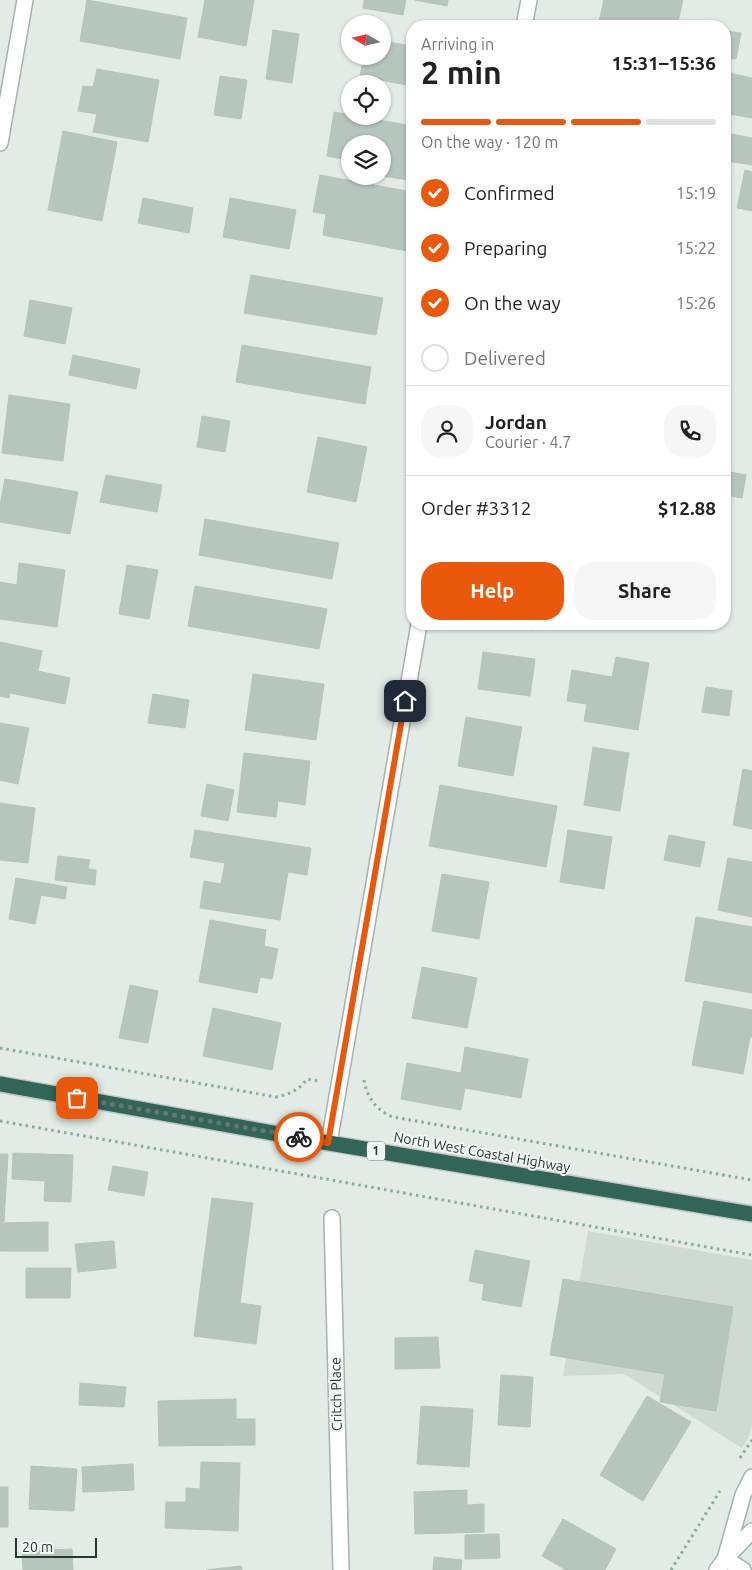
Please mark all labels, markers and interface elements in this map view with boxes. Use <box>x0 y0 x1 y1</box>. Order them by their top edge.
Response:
north arrow <box>341 15 391 65</box>
map controls <box>341 15 391 185</box>
text: Arriving in <box>421 35 494 53</box>
text: 15:31–15:36 <box>611 52 716 74</box>
text: 2 min <box>421 54 502 90</box>
button: locate <box>341 75 391 125</box>
text: On the way · 120 m <box>421 133 558 151</box>
button: layers <box>341 135 391 185</box>
icon: check <box>421 179 449 207</box>
text: Confirmed <box>464 182 555 204</box>
text: 15:19 <box>676 184 716 202</box>
icon: check <box>421 234 449 262</box>
text: Preparing <box>464 237 548 259</box>
text: 15:22 <box>676 239 716 257</box>
icon: check <box>421 289 449 317</box>
text: On the way <box>464 292 561 314</box>
text: 15:26 <box>676 294 716 312</box>
text: Delivered <box>464 347 546 369</box>
button: person <box>421 405 473 457</box>
button: phone <box>664 405 716 457</box>
text: Jordan <box>485 411 547 433</box>
text: Courier · 4.7 <box>485 433 571 451</box>
text: Order #3312 <box>421 497 531 519</box>
text: $12.88 <box>658 497 716 519</box>
button: Help <box>421 562 564 620</box>
button: Share <box>574 562 716 620</box>
pin <box>384 680 426 722</box>
icon: home <box>391 687 419 715</box>
pin <box>56 1077 98 1119</box>
icon: bag <box>63 1084 91 1112</box>
courier <box>274 1112 324 1162</box>
icon: bike <box>285 1123 313 1151</box>
street label: North West Coastal Highway <box>392 1129 572 1175</box>
road number: 1 <box>367 1142 385 1160</box>
street label: Critch Place <box>327 1357 345 1431</box>
scale bar <box>15 1535 98 1558</box>
text: 20 m <box>22 1539 53 1555</box>

